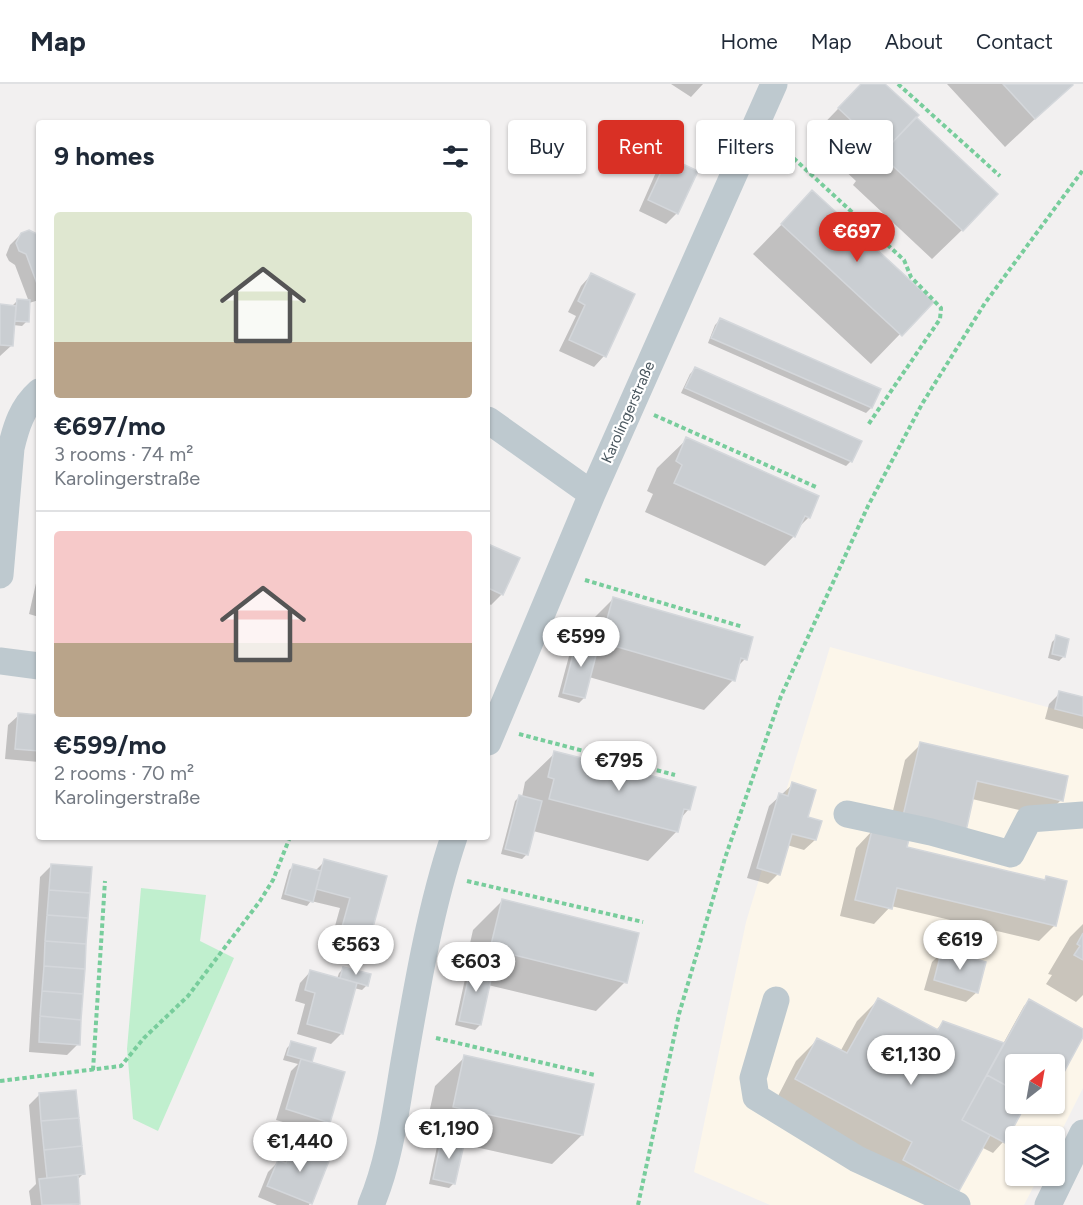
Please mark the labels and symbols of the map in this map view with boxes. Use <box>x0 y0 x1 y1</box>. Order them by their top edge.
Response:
pin: €697 <box>821 212 893 263</box>
street label: Karolingerstraße <box>597 358 659 466</box>
pin: €599 <box>545 617 617 668</box>
pin: €795 <box>583 741 655 792</box>
pin: €619 <box>924 920 996 971</box>
pin: €563 <box>320 925 392 976</box>
pin: €603 <box>440 942 512 993</box>
pin: €1,130 <box>862 1035 960 1086</box>
north arrow <box>1005 1054 1065 1114</box>
pin: €1,190 <box>400 1109 498 1160</box>
pin: €1,440 <box>251 1122 349 1173</box>

